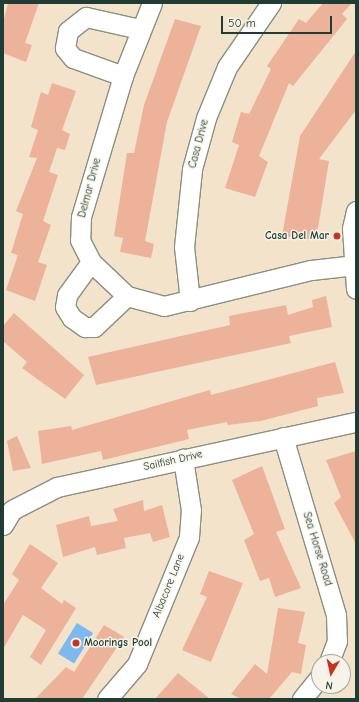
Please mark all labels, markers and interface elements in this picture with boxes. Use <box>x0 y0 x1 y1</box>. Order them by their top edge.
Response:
scale bar <box>223 8 334 34</box>
text: 50 m <box>228 16 256 30</box>
street label: Casa Drive <box>186 118 212 170</box>
street label: Delmar Drive <box>76 157 104 219</box>
place label: Casa Del Mar <box>265 229 329 243</box>
marker: Casa Del Mar <box>332 231 342 241</box>
street label: Sailfish Drive <box>142 448 204 474</box>
street label: Sea Horse Road <box>299 510 335 588</box>
street label: Albacore Lane <box>150 552 188 620</box>
place label: Moorings Pool <box>84 636 152 650</box>
marker: Moorings Pool <box>71 638 81 648</box>
north arrow <box>311 654 351 694</box>
text: N <box>325 678 334 692</box>

